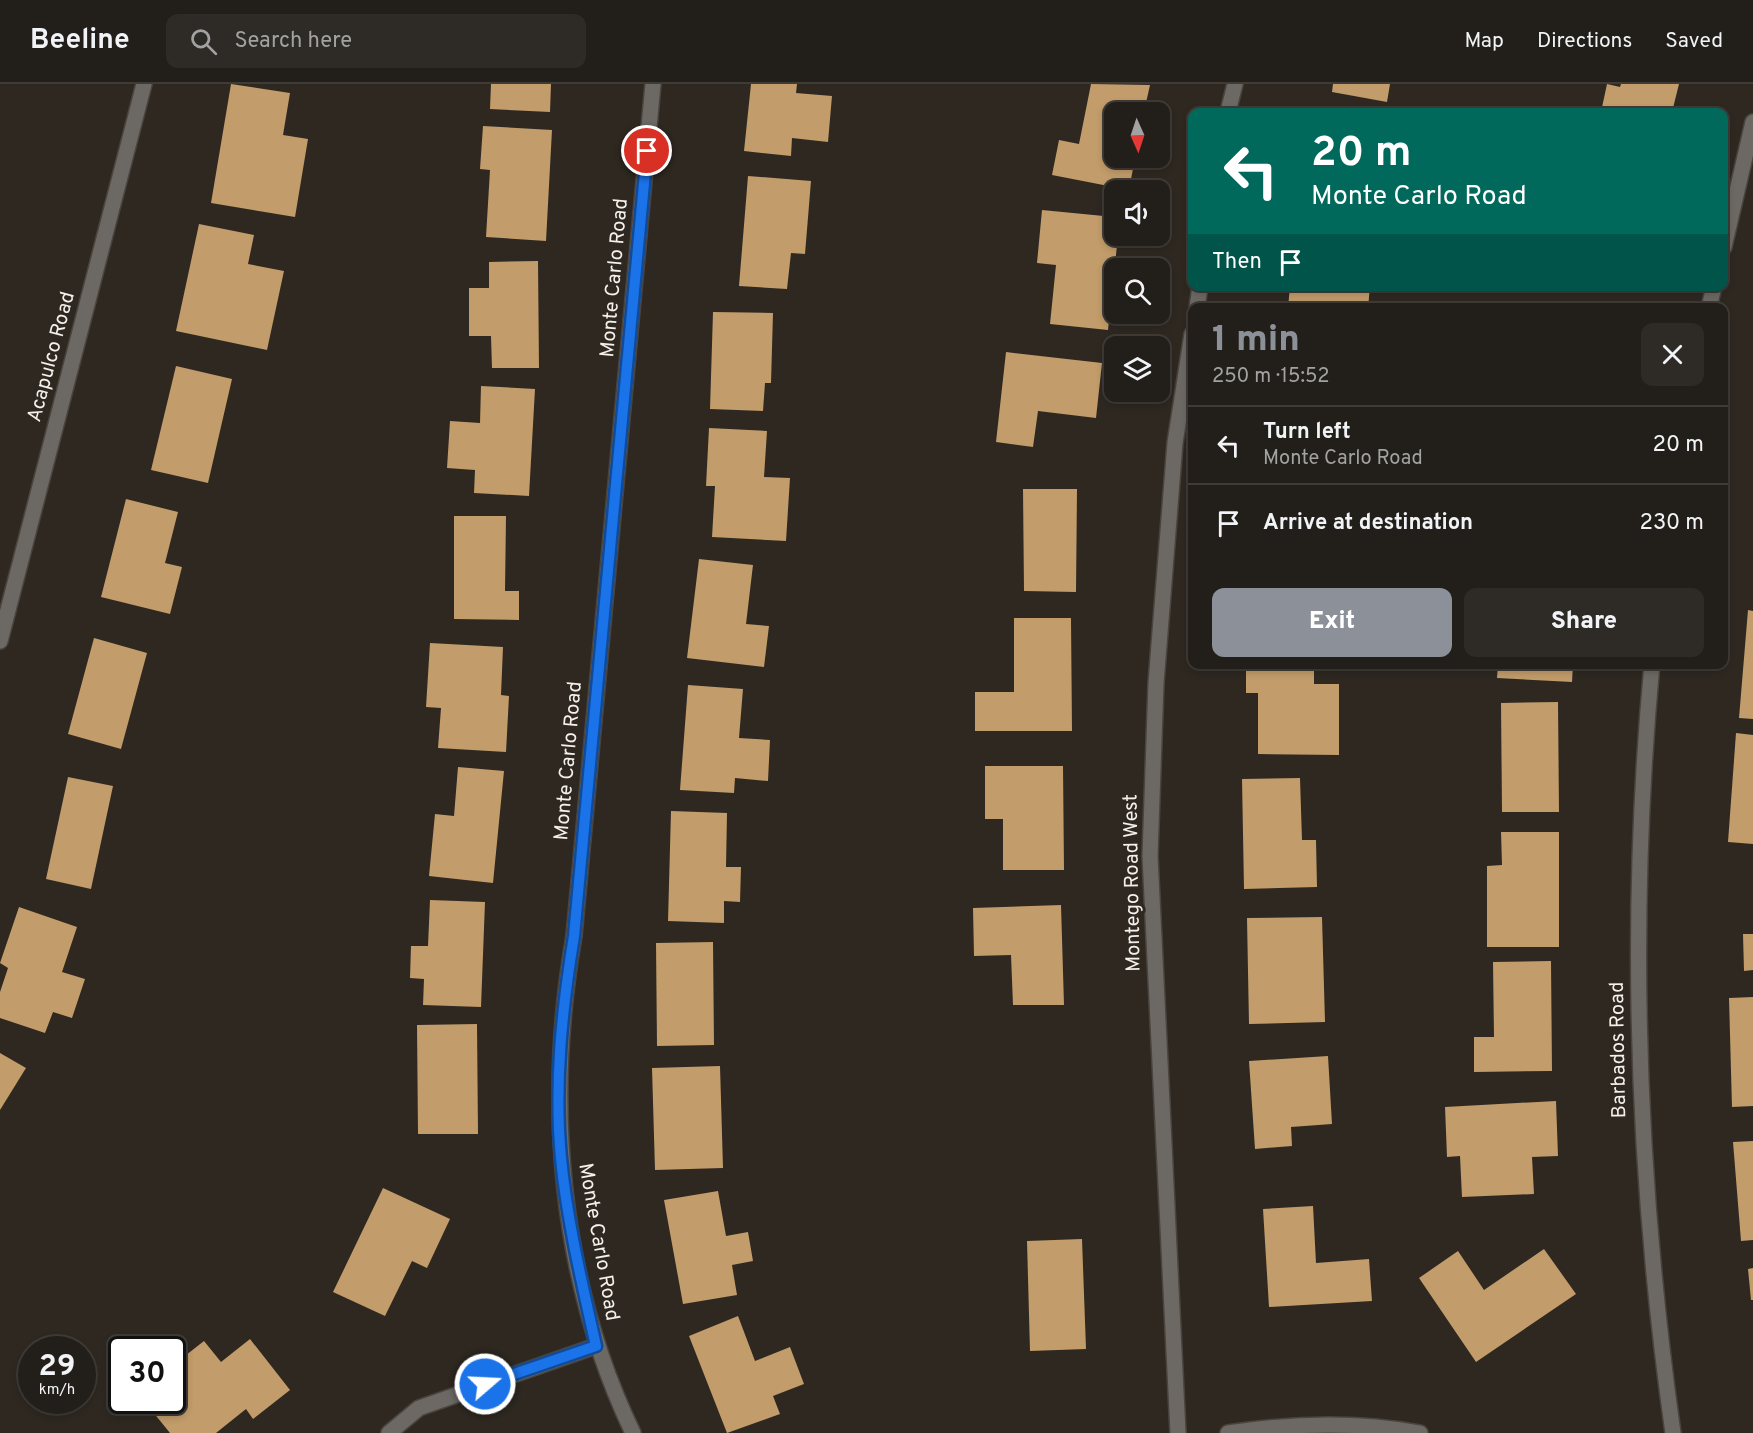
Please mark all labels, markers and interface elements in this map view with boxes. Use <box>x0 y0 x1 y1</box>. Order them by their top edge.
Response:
search box <box>166 14 586 68</box>
text: Beeline <box>30 23 130 59</box>
icon: search <box>187 25 220 58</box>
text: Search here <box>235 28 352 55</box>
text: Map <box>1464 28 1504 55</box>
text: Directions <box>1537 28 1632 55</box>
text: Saved <box>1665 28 1723 55</box>
north arrow <box>1104 102 1170 168</box>
map controls <box>1104 102 1170 402</box>
pin <box>621 125 672 176</box>
text: 20 m <box>1311 128 1412 181</box>
icon: left <box>1212 132 1290 210</box>
icon: arrive <box>630 134 663 167</box>
button: sound <box>1104 180 1170 246</box>
text: Monte Carlo Road <box>1311 180 1527 214</box>
street label: Monte Carlo Road <box>595 197 635 359</box>
icon: arrive <box>1274 246 1307 279</box>
text: Then <box>1212 249 1262 276</box>
button: search <box>1104 258 1170 324</box>
street label: Acapulco Road <box>22 289 82 425</box>
text: 1 min <box>1212 318 1300 364</box>
button: close <box>1641 323 1704 386</box>
button: layers <box>1104 336 1170 402</box>
text: 250 m · 15:52 <box>1212 364 1329 390</box>
text: Turn left <box>1263 419 1351 446</box>
icon: left <box>1212 429 1245 462</box>
text: 20 m <box>1653 432 1704 459</box>
text: Monte Carlo Road <box>1263 446 1423 472</box>
icon: arrive <box>1212 507 1245 540</box>
text: Arrive at destination <box>1263 510 1473 537</box>
text: 230 m <box>1640 510 1704 537</box>
button: Exit <box>1212 588 1452 657</box>
button: Share <box>1464 588 1704 657</box>
street label: Monte Carlo Road <box>549 680 589 842</box>
street label: Montego Road West <box>1118 794 1148 972</box>
street label: Barbados Road <box>1605 981 1633 1119</box>
street label: Monte Carlo Road <box>571 1161 625 1323</box>
speed limit sign: 30 <box>108 1336 186 1414</box>
text: 29 <box>39 1349 75 1386</box>
position arrow <box>453 1352 517 1416</box>
text: km/h <box>39 1381 75 1400</box>

